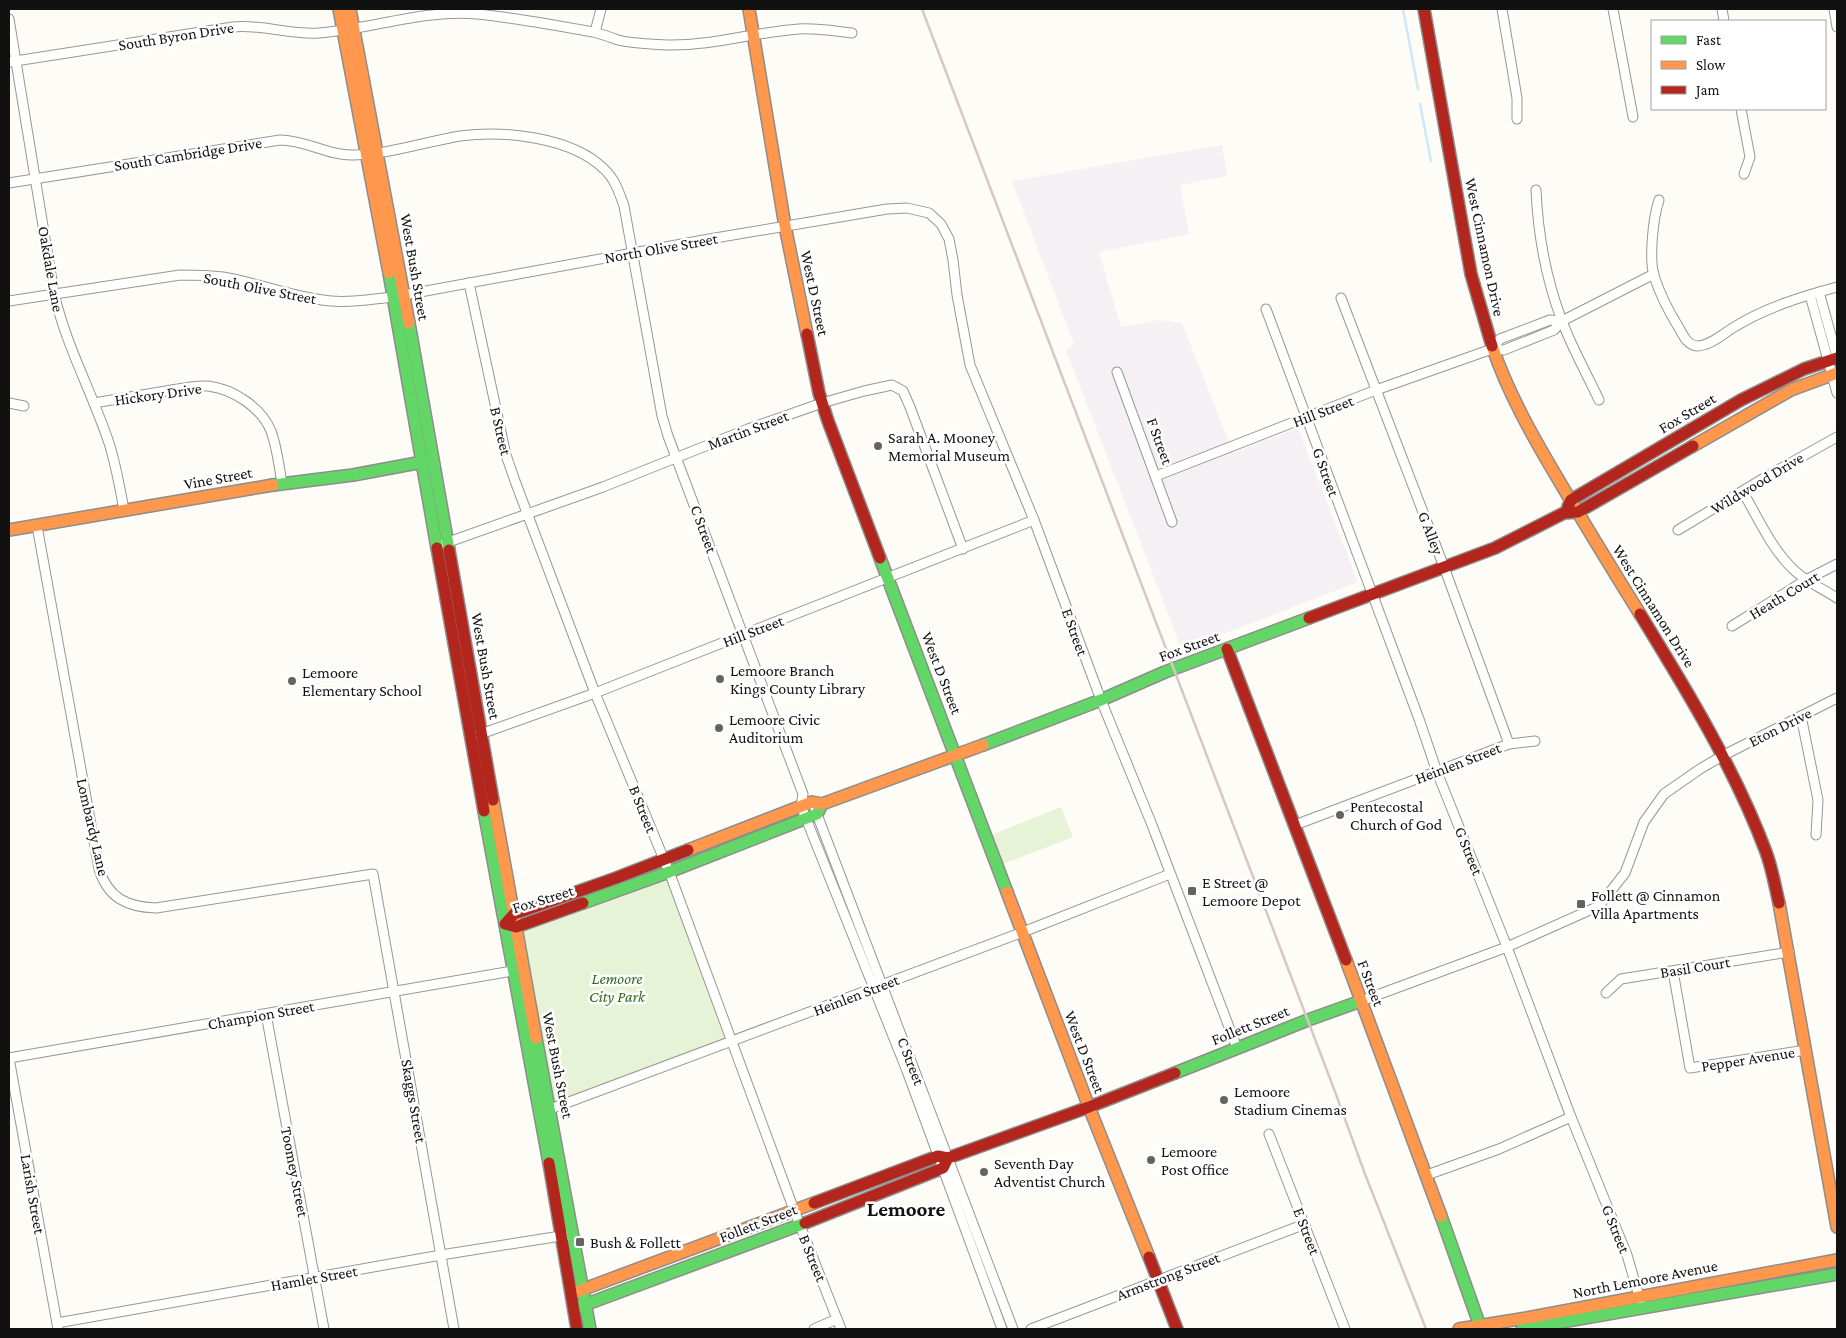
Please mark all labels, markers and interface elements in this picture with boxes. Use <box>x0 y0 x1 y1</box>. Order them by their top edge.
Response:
street label: South Byron Drive <box>117 18 235 55</box>
legend <box>1651 20 1826 110</box>
text: Fast <box>1696 32 1722 48</box>
text: Slow <box>1696 57 1726 73</box>
text: Jam <box>1694 82 1719 99</box>
street label: South Cambridge Drive <box>113 134 263 175</box>
street label: West Cinnamon Drive <box>1462 176 1508 318</box>
street label: West Bush Street <box>397 212 433 322</box>
street label: Oakdale Lane <box>35 225 67 313</box>
street label: North Olive Street <box>603 230 720 266</box>
street label: West D Street <box>798 249 832 338</box>
street label: South Olive Street <box>202 269 319 307</box>
street label: Hickory Drive <box>113 379 203 410</box>
street label: Fox Street <box>1656 389 1719 437</box>
street label: Hill Street <box>1290 391 1356 430</box>
street label: B Street <box>487 405 515 458</box>
street label: Martin Street <box>705 407 791 453</box>
street label: F Street <box>1144 415 1177 467</box>
place label: Sarah A. Mooney Memorial Museum <box>888 429 1010 464</box>
marker: Sarah A. Mooney Memorial Museum <box>872 440 884 452</box>
street label: G Street <box>1309 445 1343 499</box>
street label: Wildwood Drive <box>1708 449 1806 517</box>
street label: Vine Street <box>182 464 254 492</box>
street label: C Street <box>687 503 721 556</box>
street label: G Alley <box>1414 509 1447 558</box>
street label: West Cinnamon Drive <box>1609 542 1699 670</box>
street label: Heath Court <box>1746 567 1823 623</box>
street label: E Street <box>1059 606 1092 659</box>
street label: West Bush Street <box>468 611 504 721</box>
street label: Hill Street <box>720 611 786 650</box>
street label: Fox Street <box>1156 627 1222 665</box>
street label: West D Street <box>919 629 966 717</box>
place label: Lemoore Branch Kings County Library <box>730 662 866 698</box>
place label: Lemoore Elementary School <box>302 664 422 700</box>
marker: Lemoore Branch Kings County Library <box>714 673 726 685</box>
marker: Lemoore Elementary School <box>286 675 298 687</box>
street label: Eton Drive <box>1746 704 1814 750</box>
place label: Lemoore Civic Auditorium <box>729 711 820 746</box>
marker: Lemoore Civic Auditorium <box>713 722 725 734</box>
street label: Heinlen Street <box>1413 739 1504 787</box>
street label: Lombardy Lane <box>73 777 112 878</box>
street label: B Street <box>626 783 660 836</box>
place label: Pentecostal Church of God <box>1350 798 1443 833</box>
marker: Pentecostal Church of God <box>1334 809 1346 821</box>
street label: G Street <box>1452 824 1487 878</box>
place label: E Street @ Lemoore Depot <box>1202 874 1301 910</box>
street label: Fox Street <box>510 881 576 916</box>
marker: E Street @ Lemoore Depot <box>1186 885 1198 897</box>
place label: Follett @ Cinnamon Villa Apartments <box>1591 887 1721 923</box>
marker: Follett @ Cinnamon Villa Apartments <box>1575 898 1587 910</box>
street label: Basil Court <box>1659 953 1732 981</box>
street label: F Street <box>1354 957 1388 1009</box>
park label: Lemoore City Park <box>589 970 646 1006</box>
street label: Heinlen Street <box>811 971 902 1019</box>
street label: Champion Street <box>206 997 316 1034</box>
street label: Follett Street <box>1209 1001 1292 1048</box>
street label: West D Street <box>1062 1008 1109 1096</box>
street label: West Bush Street <box>539 1010 577 1120</box>
street label: C Street <box>894 1035 928 1088</box>
street label: Pepper Avenue <box>1700 1043 1796 1076</box>
street label: Skaggs Street <box>397 1058 430 1145</box>
place label: Lemoore Stadium Cinemas <box>1234 1083 1347 1118</box>
marker: Lemoore Stadium Cinemas <box>1218 1094 1230 1106</box>
street label: Toomey Street <box>277 1125 312 1219</box>
place label: Lemoore Post Office <box>1161 1143 1229 1178</box>
street label: Larish Street <box>18 1153 48 1236</box>
marker: Lemoore Post Office <box>1145 1154 1157 1166</box>
place label: Seventh Day Adventist Church <box>994 1155 1106 1190</box>
marker: Seventh Day Adventist Church <box>978 1166 990 1178</box>
district label: Lemoore <box>867 1197 945 1221</box>
street label: Follett Street <box>717 1200 800 1246</box>
street label: G Street <box>1599 1202 1634 1256</box>
street label: E Street <box>1290 1205 1324 1258</box>
street label: B Street <box>796 1232 830 1285</box>
place label: Bush & Follett <box>590 1234 681 1251</box>
marker: Bush & Follett <box>574 1236 586 1248</box>
street label: Armstrong Street <box>1114 1248 1223 1304</box>
street label: North Lemoore Avenue <box>1571 1257 1719 1301</box>
street label: Hamlet Street <box>269 1262 359 1294</box>

